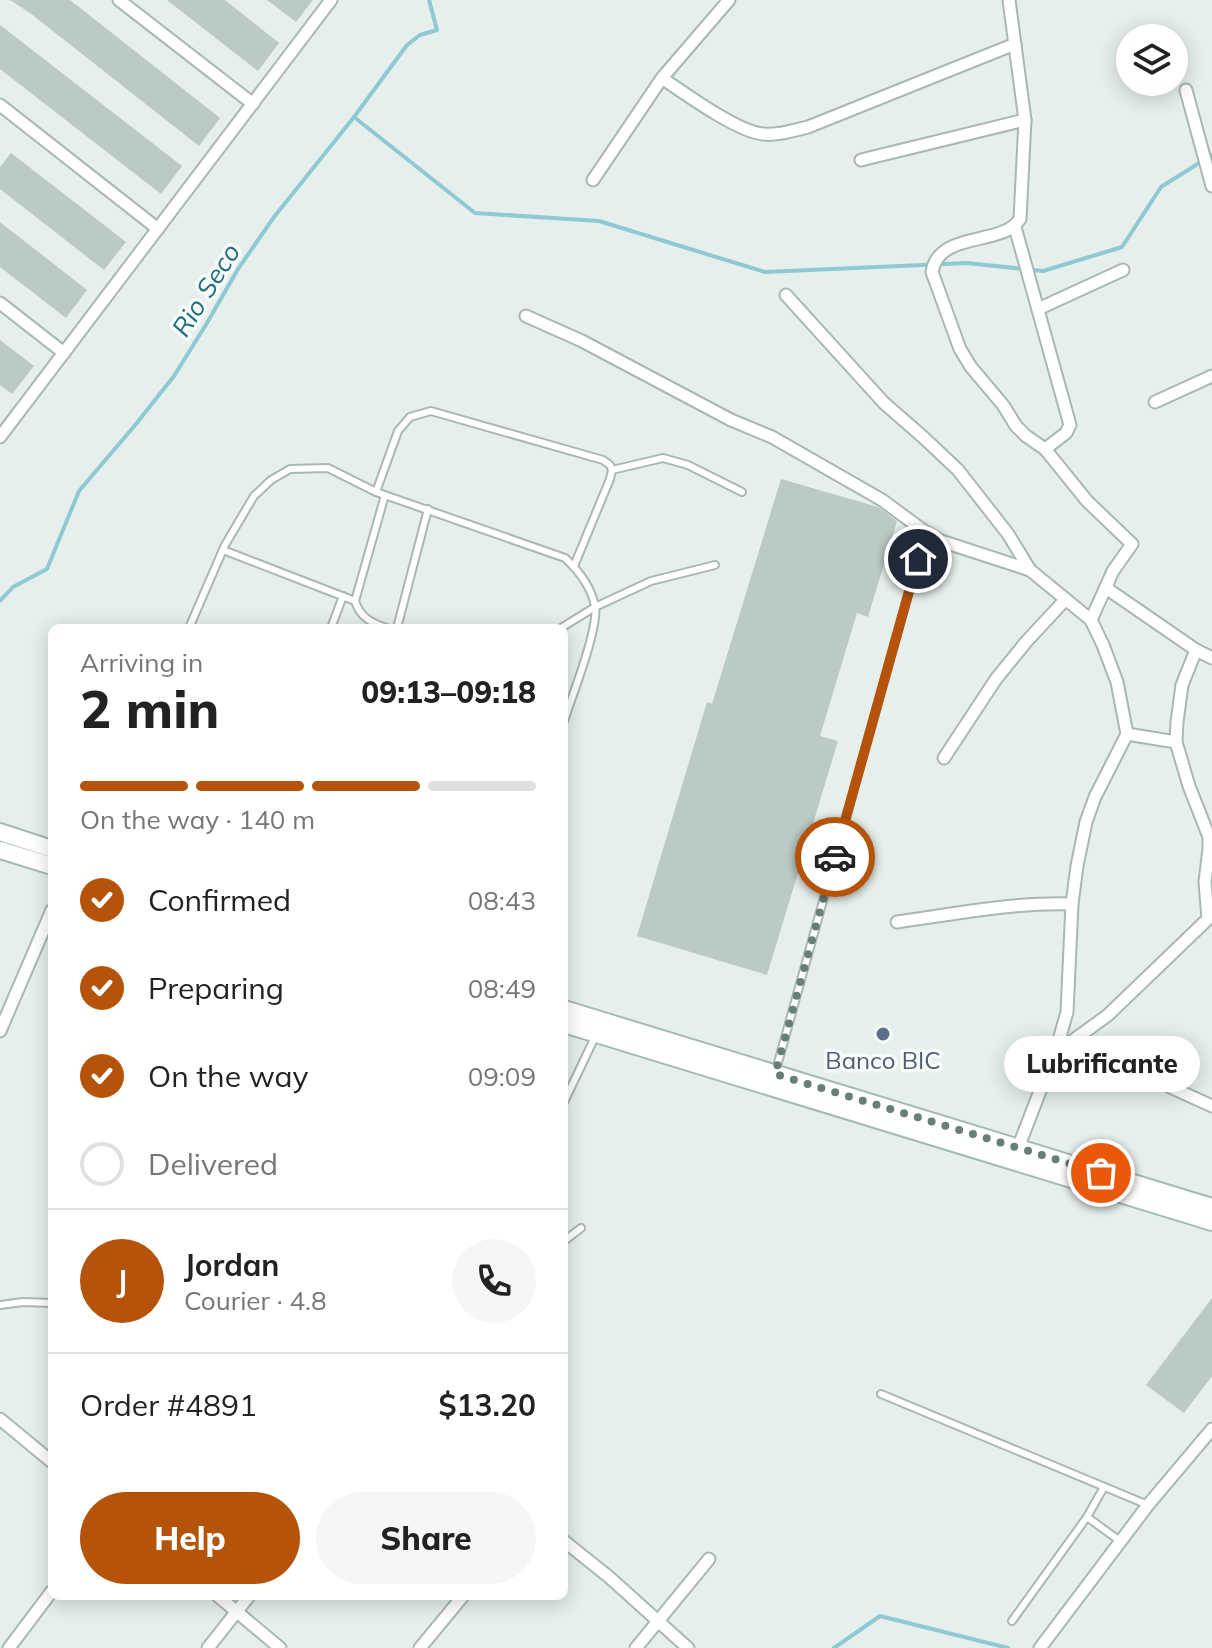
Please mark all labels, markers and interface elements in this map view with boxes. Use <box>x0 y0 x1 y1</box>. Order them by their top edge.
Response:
map controls <box>1116 24 1188 96</box>
button: layers <box>1116 24 1188 96</box>
water label: Rio Seco <box>164 237 247 342</box>
pin <box>884 525 952 593</box>
icon: home <box>896 537 940 581</box>
text: Arriving in <box>80 646 203 679</box>
text: 09:13–09:18 <box>361 673 536 711</box>
text: 2 min <box>80 676 219 741</box>
text: On the way · 140 m <box>80 803 315 836</box>
courier <box>795 817 875 897</box>
icon: car <box>813 835 857 879</box>
icon: check <box>80 878 124 922</box>
text: Confirmed <box>148 881 291 919</box>
text: 08:43 <box>468 884 536 917</box>
icon: check <box>80 966 124 1010</box>
text: Preparing <box>148 969 284 1007</box>
text: 08:49 <box>468 972 536 1005</box>
marker: Banco BIC <box>874 1025 892 1043</box>
callout: Lubrificante <box>1003 1037 1199 1093</box>
place label: Banco BIC <box>825 1045 941 1075</box>
text: Lubrificante <box>1026 1047 1178 1080</box>
icon: check <box>80 1054 124 1098</box>
text: On the way <box>148 1057 308 1095</box>
text: 09:09 <box>468 1060 536 1093</box>
pin <box>1067 1139 1135 1207</box>
text: Delivered <box>148 1145 278 1183</box>
icon: bag <box>1079 1151 1123 1195</box>
button: phone <box>452 1239 536 1323</box>
text: Jordan <box>184 1246 279 1284</box>
text: J <box>117 1262 127 1300</box>
text: Courier · 4.8 <box>184 1284 327 1317</box>
text: Order #4891 <box>80 1386 257 1424</box>
text: $13.20 <box>439 1386 536 1424</box>
button: Help <box>80 1492 300 1584</box>
button: Share <box>316 1492 536 1584</box>

